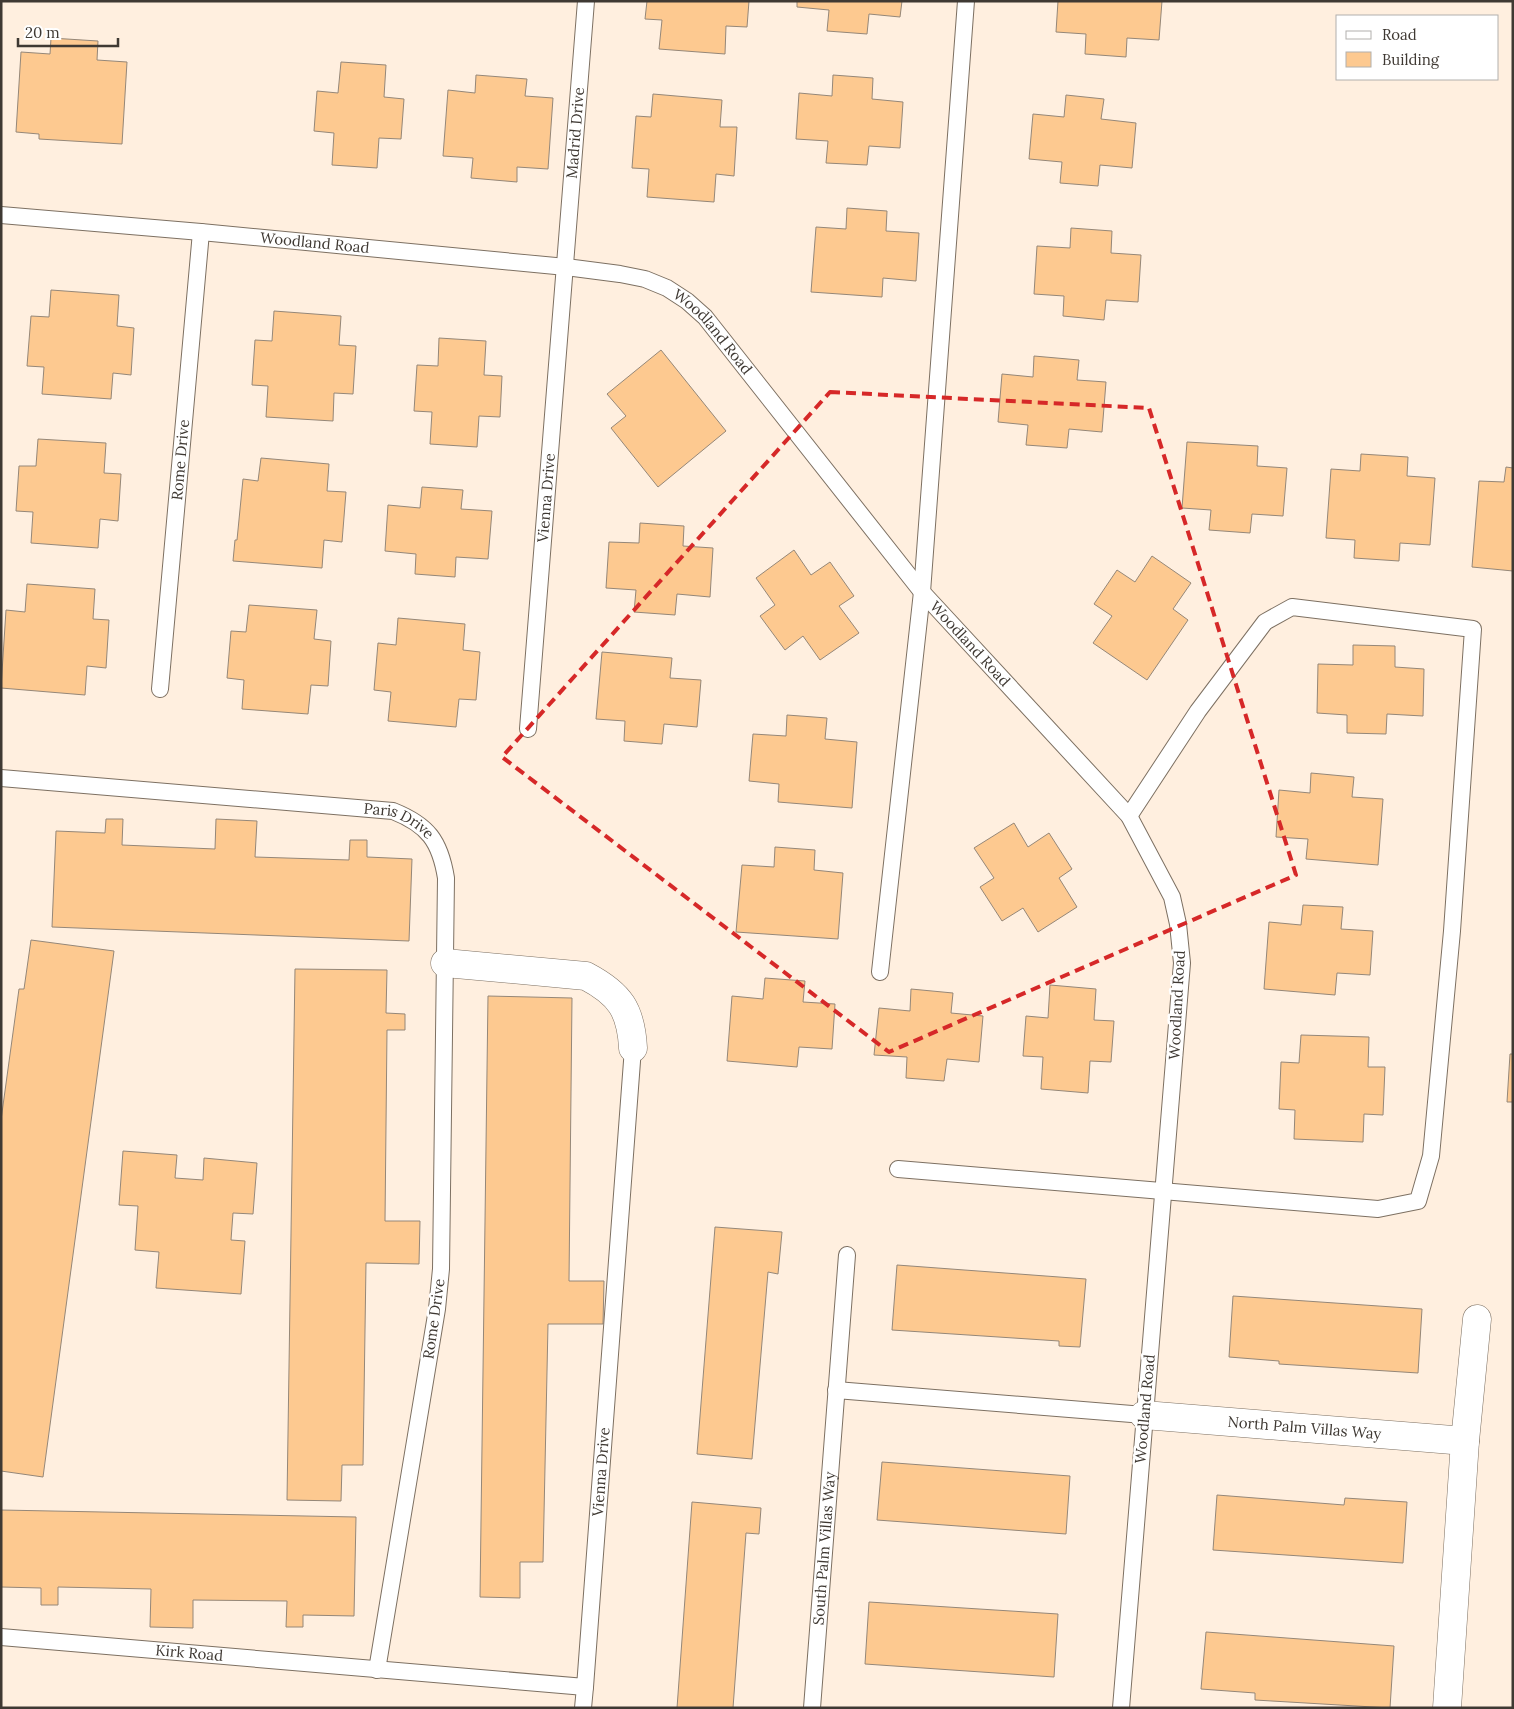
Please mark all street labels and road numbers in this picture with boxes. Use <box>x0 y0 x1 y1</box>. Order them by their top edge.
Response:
street label: Madrid Drive <box>562 86 588 179</box>
street label: Woodland Road <box>259 228 370 257</box>
street label: Woodland Road <box>670 285 757 378</box>
street label: Rome Drive <box>167 419 193 501</box>
street label: Vienna Drive <box>533 452 559 544</box>
street label: Woodland Road <box>926 597 1015 690</box>
street label: Paris Drive <box>363 799 439 843</box>
street label: Woodland Road <box>1164 950 1189 1060</box>
street label: Rome Drive <box>418 1277 449 1360</box>
street label: Woodland Road <box>1130 1354 1159 1464</box>
street label: North Palm Villas Way <box>1227 1412 1382 1443</box>
street label: Vienna Drive <box>588 1426 613 1518</box>
street label: South Palm Villas Way <box>808 1471 839 1626</box>
street label: Kirk Road <box>155 1640 224 1665</box>

